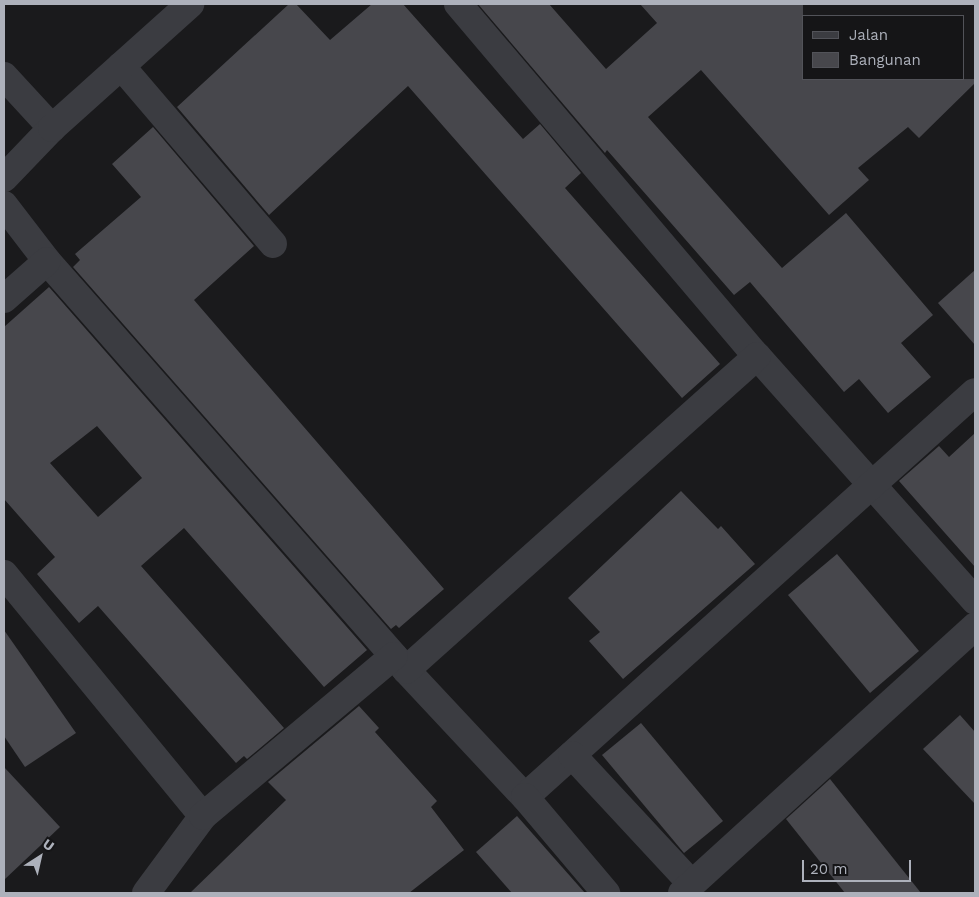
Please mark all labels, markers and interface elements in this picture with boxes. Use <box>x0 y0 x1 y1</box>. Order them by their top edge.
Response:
legend <box>802 15 964 80</box>
text: Jalan <box>849 26 888 44</box>
text: Bangunan <box>849 51 921 69</box>
north arrow <box>15 832 65 882</box>
text: U <box>40 835 57 854</box>
scale bar <box>804 850 913 882</box>
text: 20 m <box>810 860 848 878</box>

